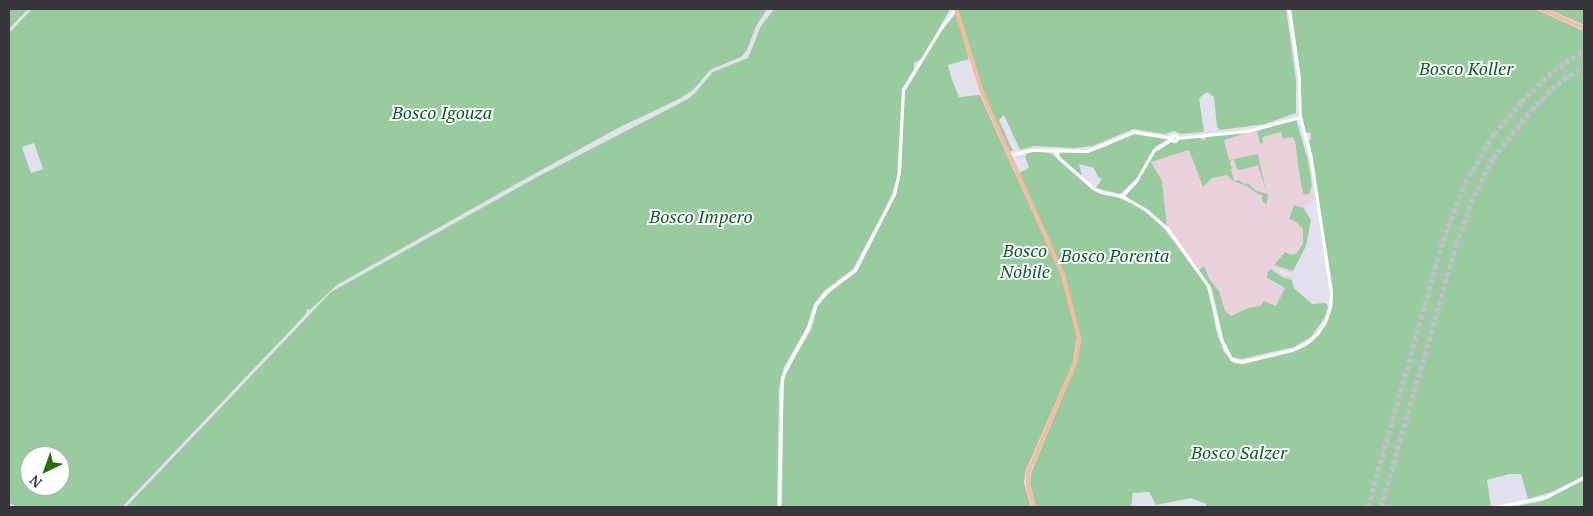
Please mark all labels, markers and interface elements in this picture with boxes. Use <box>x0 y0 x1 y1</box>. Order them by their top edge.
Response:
park label: Bosco Koller <box>1419 57 1513 79</box>
park label: Bosco Igouza <box>392 101 492 123</box>
park label: Bosco Impero <box>649 205 753 227</box>
park label: Bosco Nobile <box>1000 240 1050 282</box>
park label: Bosco Porenta <box>1060 244 1170 266</box>
park label: Bosco Salzer <box>1191 441 1287 463</box>
north arrow <box>20 446 70 496</box>
text: N <box>25 471 46 492</box>

